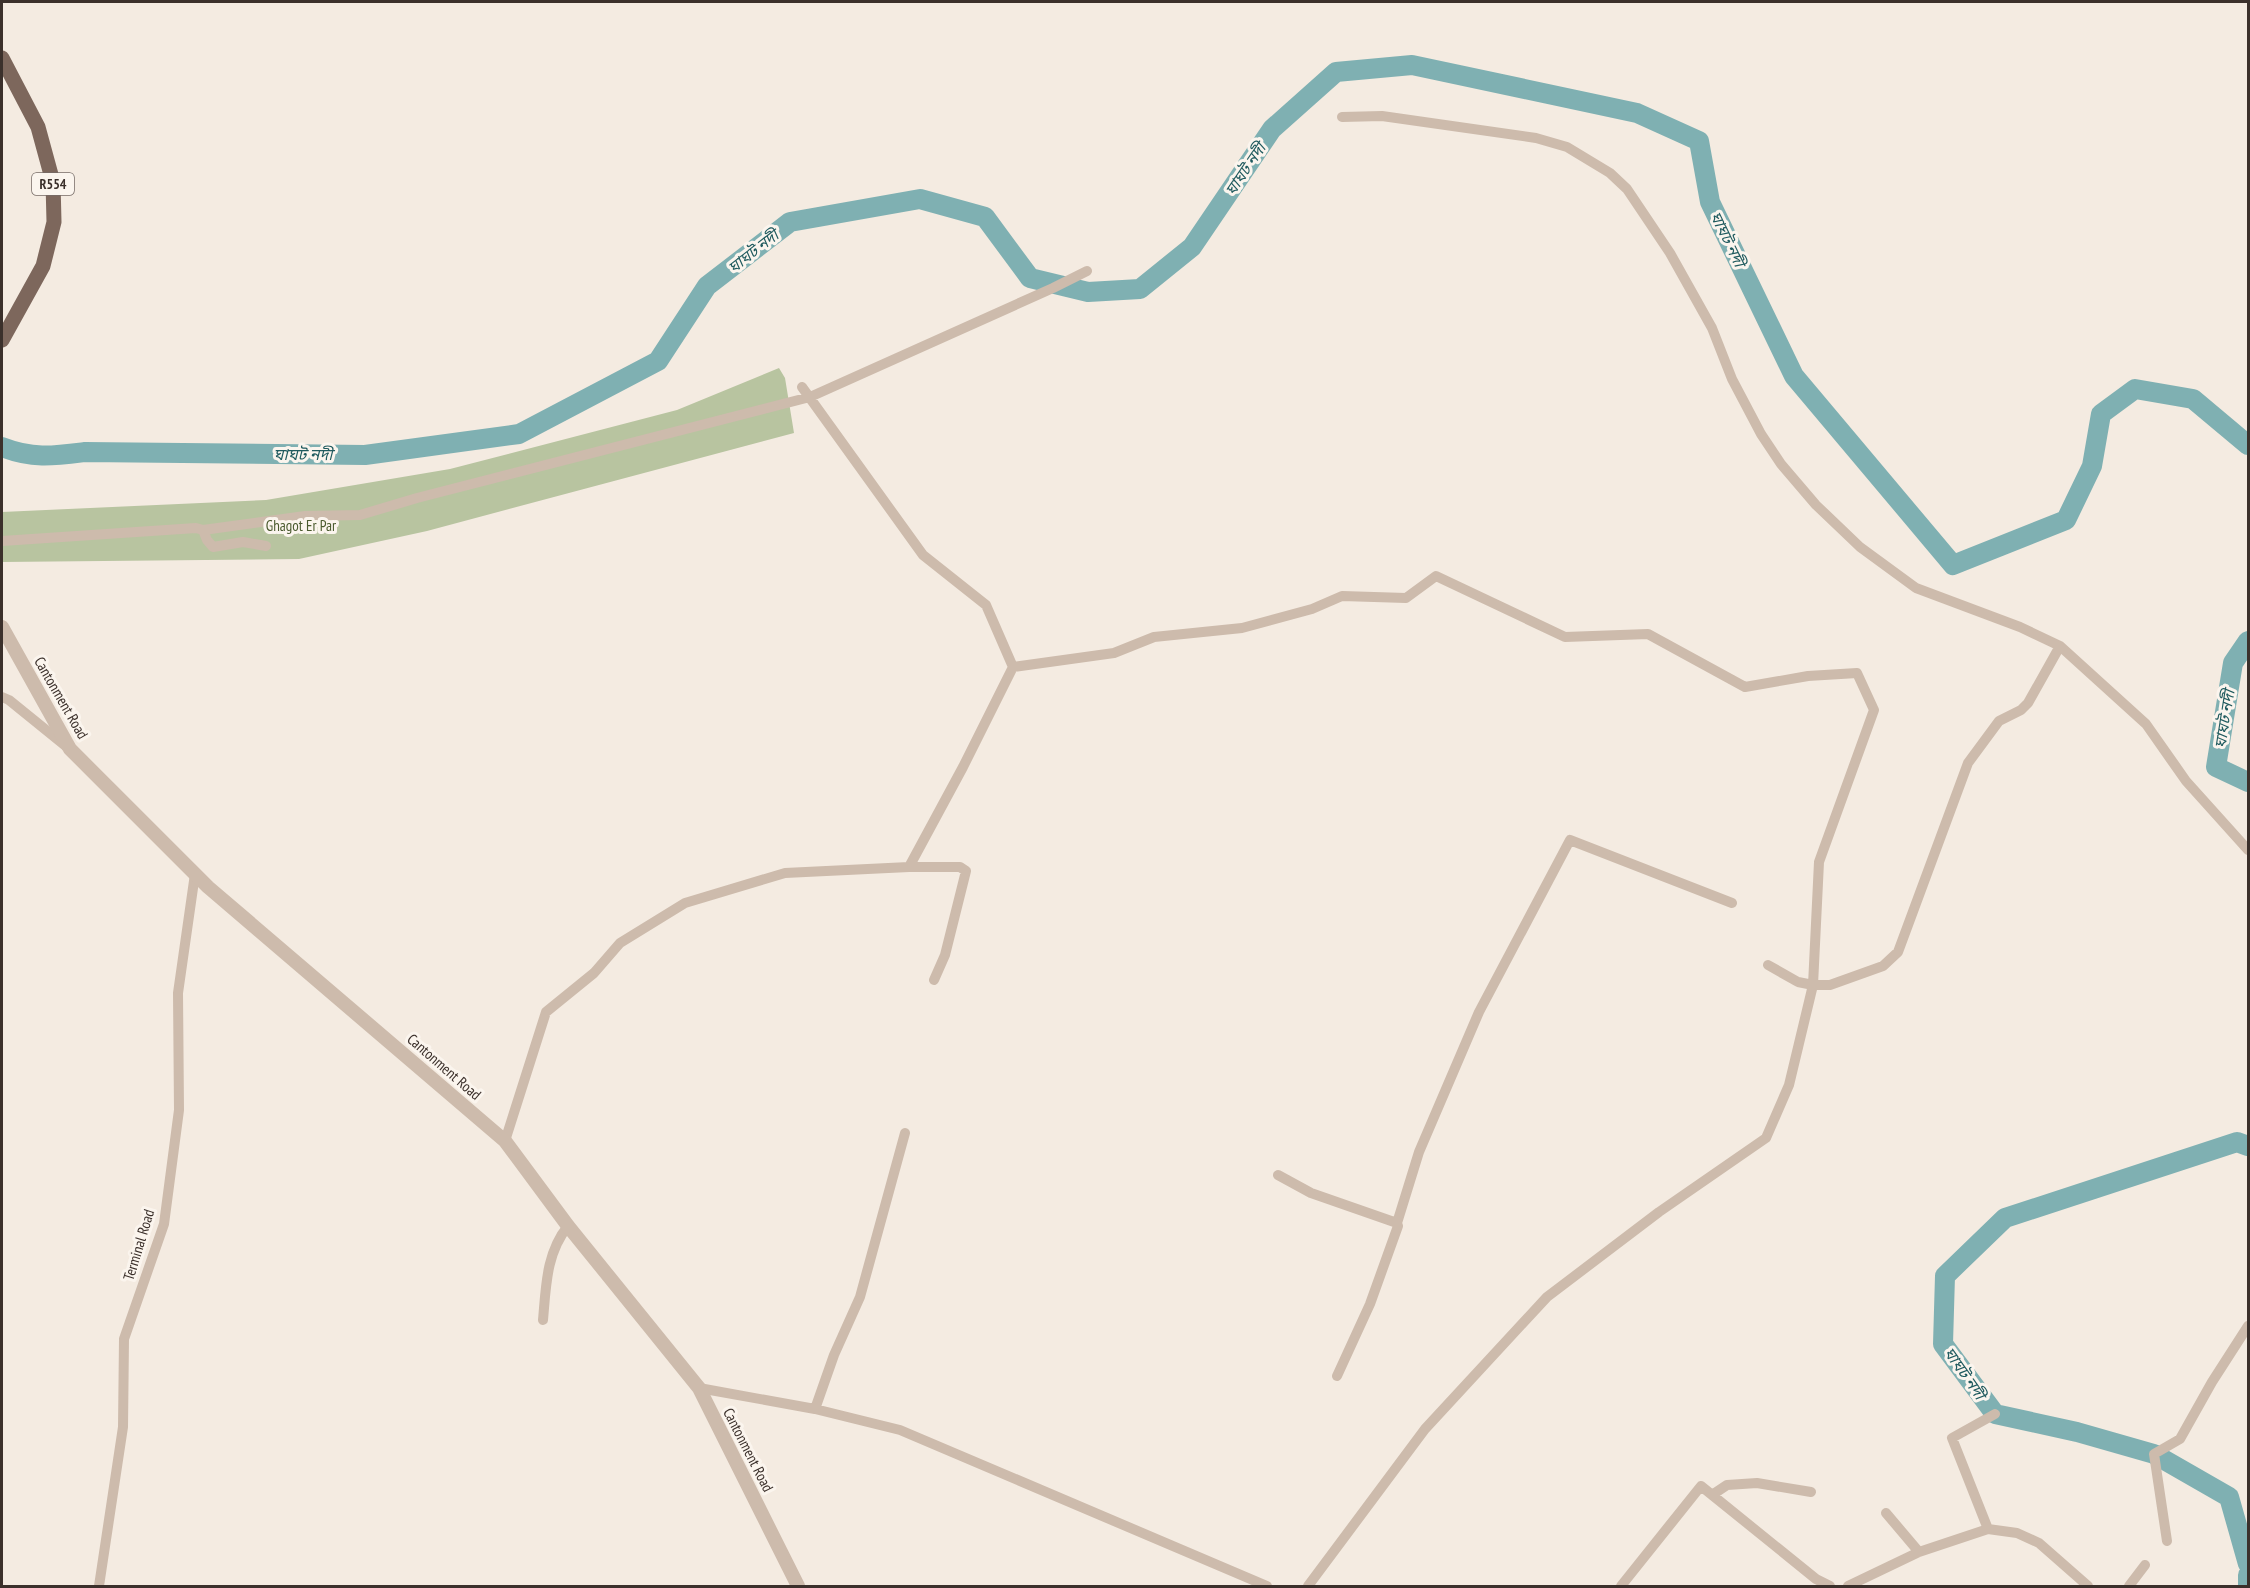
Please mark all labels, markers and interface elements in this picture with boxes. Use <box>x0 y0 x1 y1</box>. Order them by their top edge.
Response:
water label: ঘাঘট নদী <box>1220 137 1271 199</box>
road number: R554 <box>32 173 74 195</box>
water label: ঘাঘট নদী <box>1706 208 1751 272</box>
water label: ঘাঘট নদী <box>724 223 785 277</box>
water label: ঘাঘট নদী <box>273 444 335 464</box>
park label: Ghagot Er Par <box>266 516 337 535</box>
street label: Cantonment Road <box>30 653 93 742</box>
water label: ঘাঘট নদী <box>2210 686 2239 750</box>
street label: Cantonment Road <box>403 1029 485 1104</box>
street label: Terminal Road <box>119 1207 158 1283</box>
water label: ঘাঘট নদী <box>1940 1343 1992 1405</box>
street label: Cantonment Road <box>719 1405 778 1495</box>

